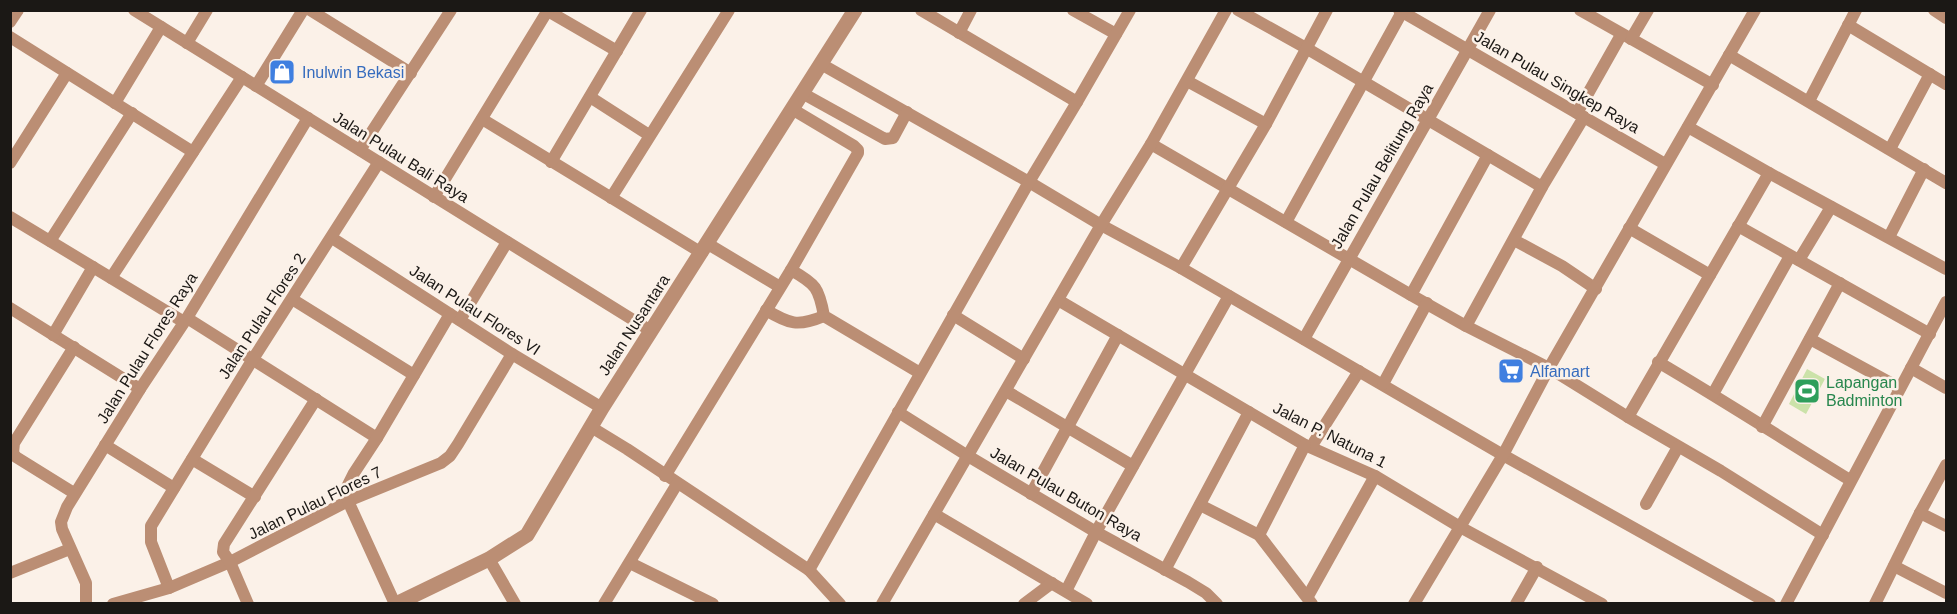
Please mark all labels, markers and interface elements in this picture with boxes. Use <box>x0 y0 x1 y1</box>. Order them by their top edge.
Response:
street label: Jalan Pulau Singkep Raya <box>1471 28 1643 136</box>
shop icon: Inulwin Bekasi <box>267 57 297 87</box>
place label: Inulwin Bekasi <box>302 64 404 81</box>
street label: Jalan Pulau Belitung Raya <box>1328 80 1436 252</box>
street label: Jalan Pulau Bali Raya <box>330 108 472 206</box>
street label: Jalan Pulau Flores 2 <box>215 250 309 382</box>
street label: Jalan Pulau Flores VI <box>407 261 543 359</box>
street label: Jalan Pulau Flores Raya <box>94 269 200 426</box>
street label: Jalan Nusantara <box>595 271 673 378</box>
supermarket icon: Alfamart <box>1496 356 1526 386</box>
place label: Alfamart <box>1530 363 1590 380</box>
place label: Lapangan Badminton <box>1826 374 1903 409</box>
sports icon: Lapangan Badminton <box>1792 376 1822 406</box>
street label: Jalan P. Natuna 1 <box>1270 399 1390 471</box>
street label: Jalan Pulau Buton Raya <box>987 444 1145 544</box>
street label: Jalan Pulau Flores 7 <box>246 463 384 543</box>

